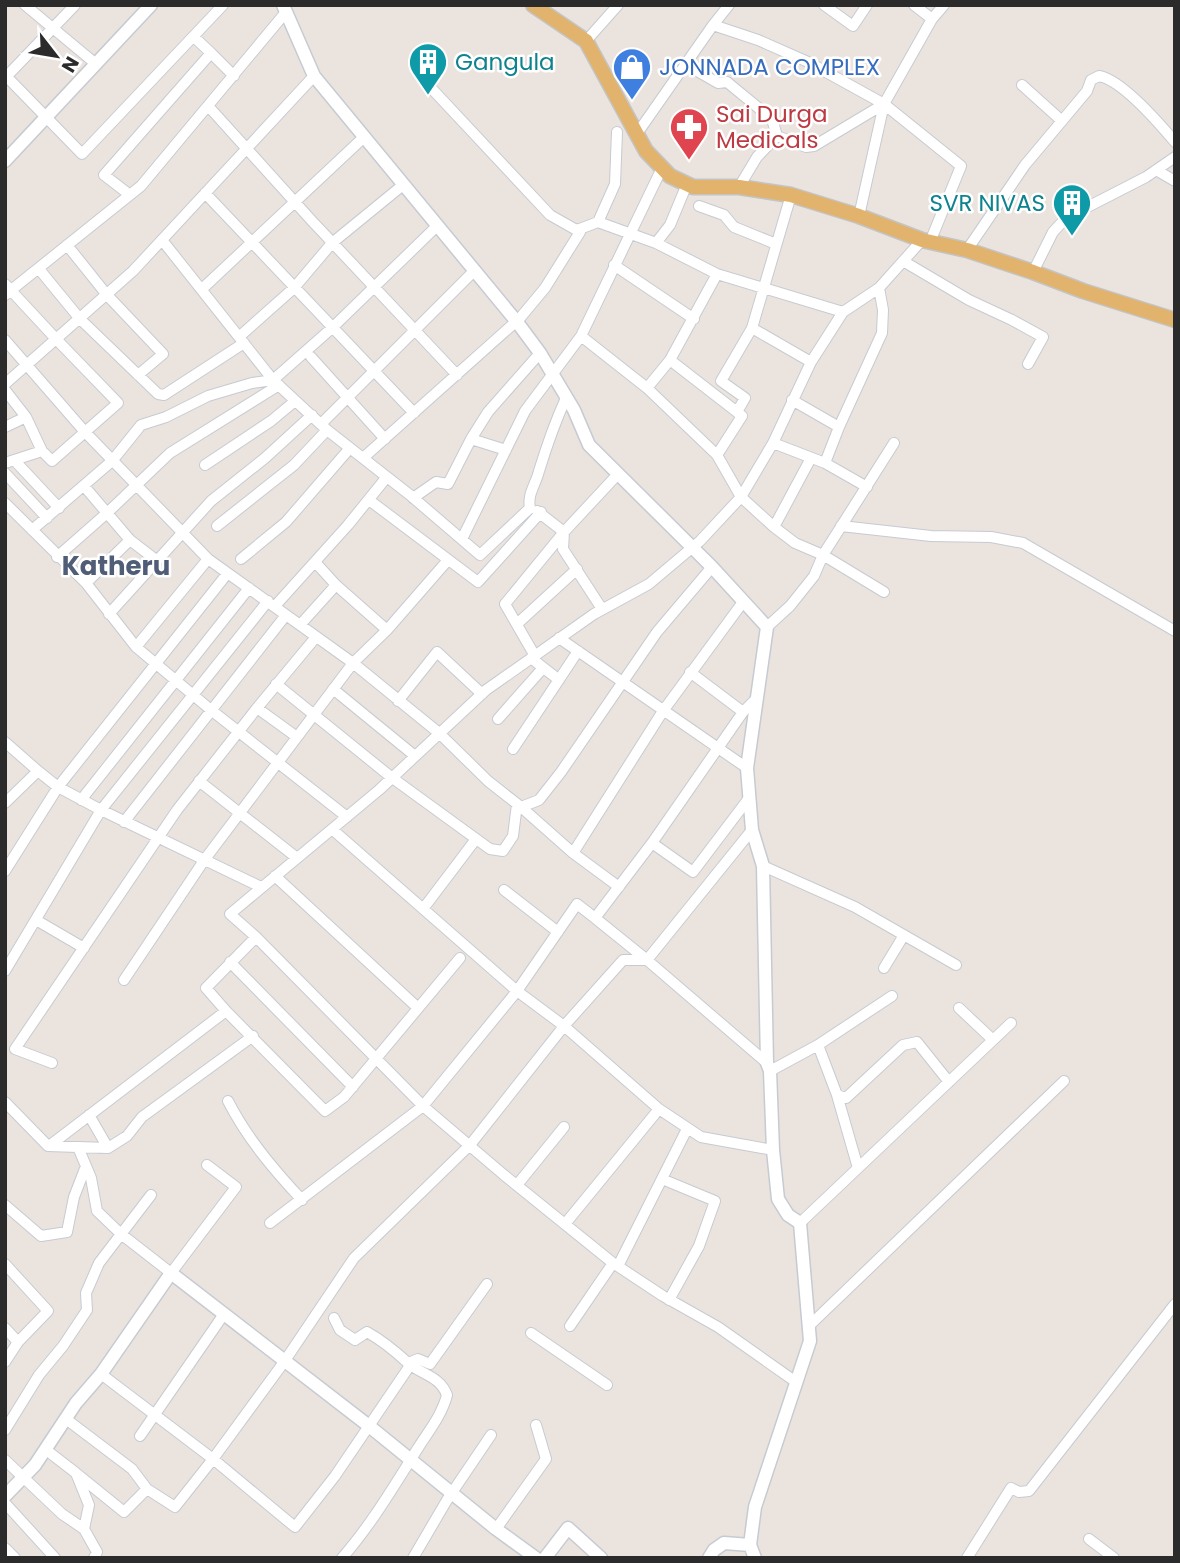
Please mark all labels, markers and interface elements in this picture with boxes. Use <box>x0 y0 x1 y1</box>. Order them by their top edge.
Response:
north arrow <box>21 21 91 91</box>
building icon: Gangula <box>407 41 449 96</box>
place label: Gangula <box>455 46 555 78</box>
shop icon: JONNADA COMPLEX <box>611 46 653 101</box>
text: N <box>55 51 85 78</box>
place label: JONNADA COMPLEX <box>659 51 880 83</box>
place label: Sai Durga Medicals <box>716 98 828 156</box>
pharmacy icon: Sai Durga Medicals <box>668 106 710 161</box>
building icon: SVR NIVAS <box>1051 182 1093 237</box>
place label: SVR NIVAS <box>929 187 1045 219</box>
district label: Katheru <box>62 548 170 584</box>

